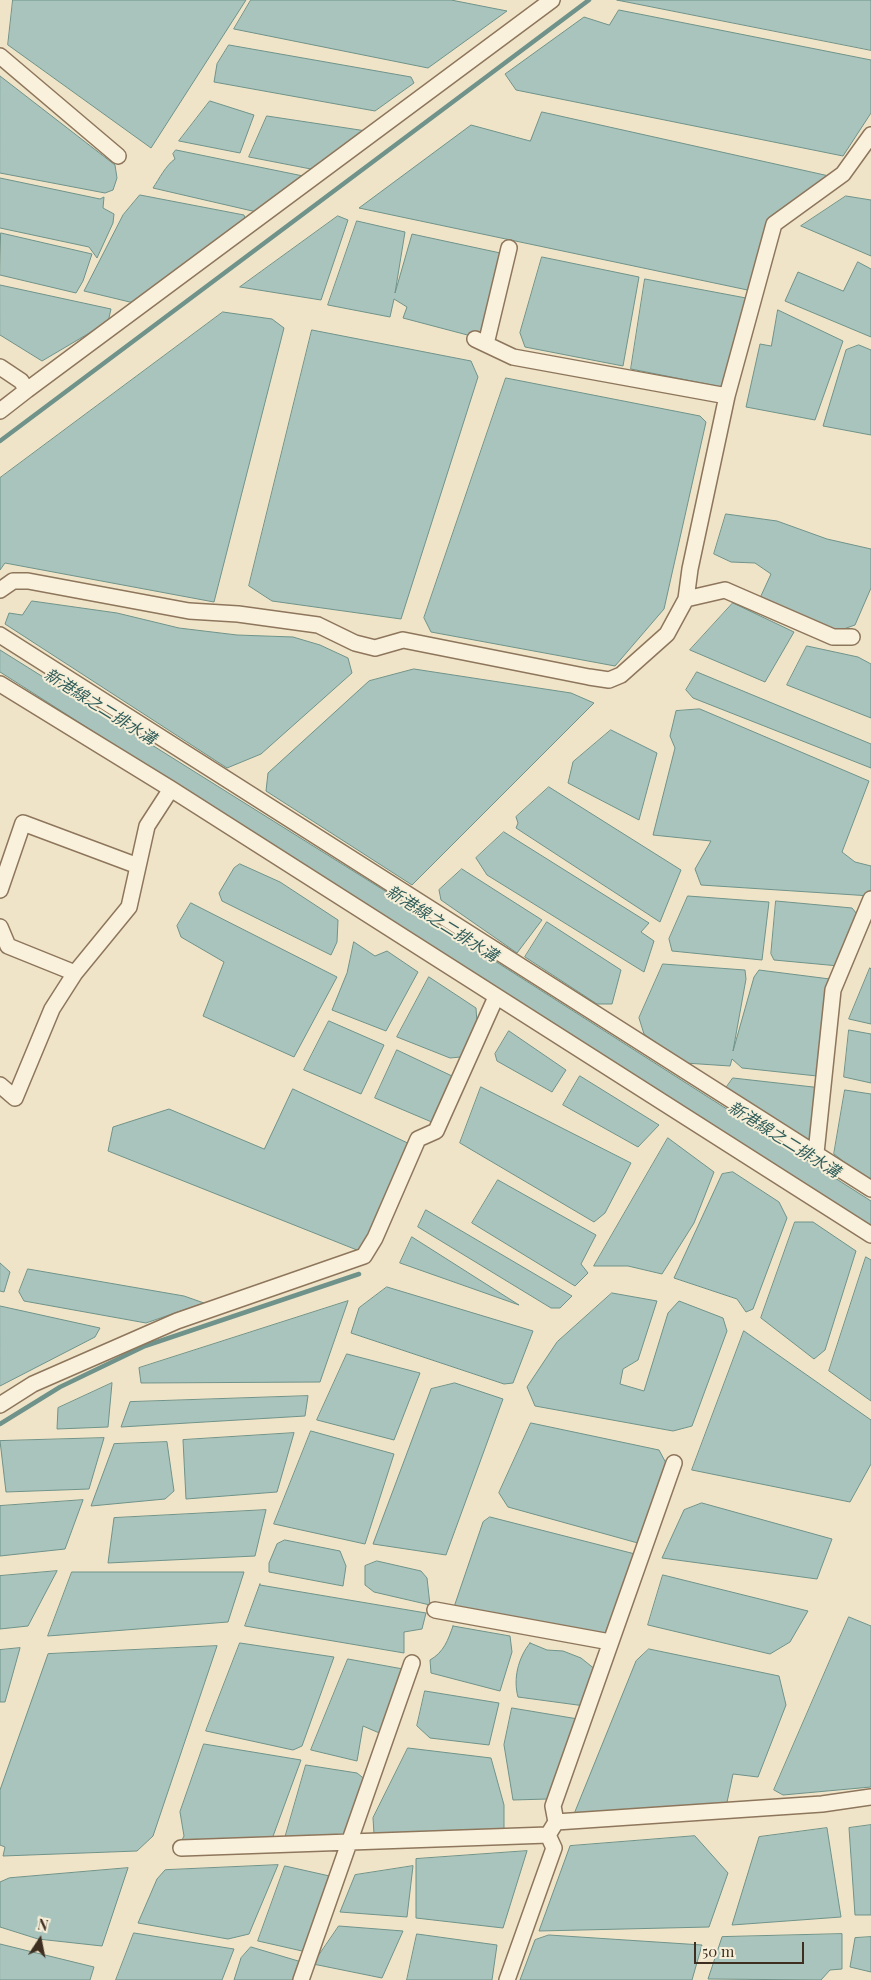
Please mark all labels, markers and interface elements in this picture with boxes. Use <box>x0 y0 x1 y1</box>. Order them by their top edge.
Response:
water label: 新港線之二排水溝 <box>41 665 159 749</box>
water label: 新港線之二排水溝 <box>383 882 501 966</box>
water label: 新港線之二排水溝 <box>725 1098 843 1182</box>
text: N <box>36 1914 50 1935</box>
north arrow <box>15 1915 65 1965</box>
scale bar <box>696 1932 806 1964</box>
text: 50 m <box>702 1941 734 1961</box>

